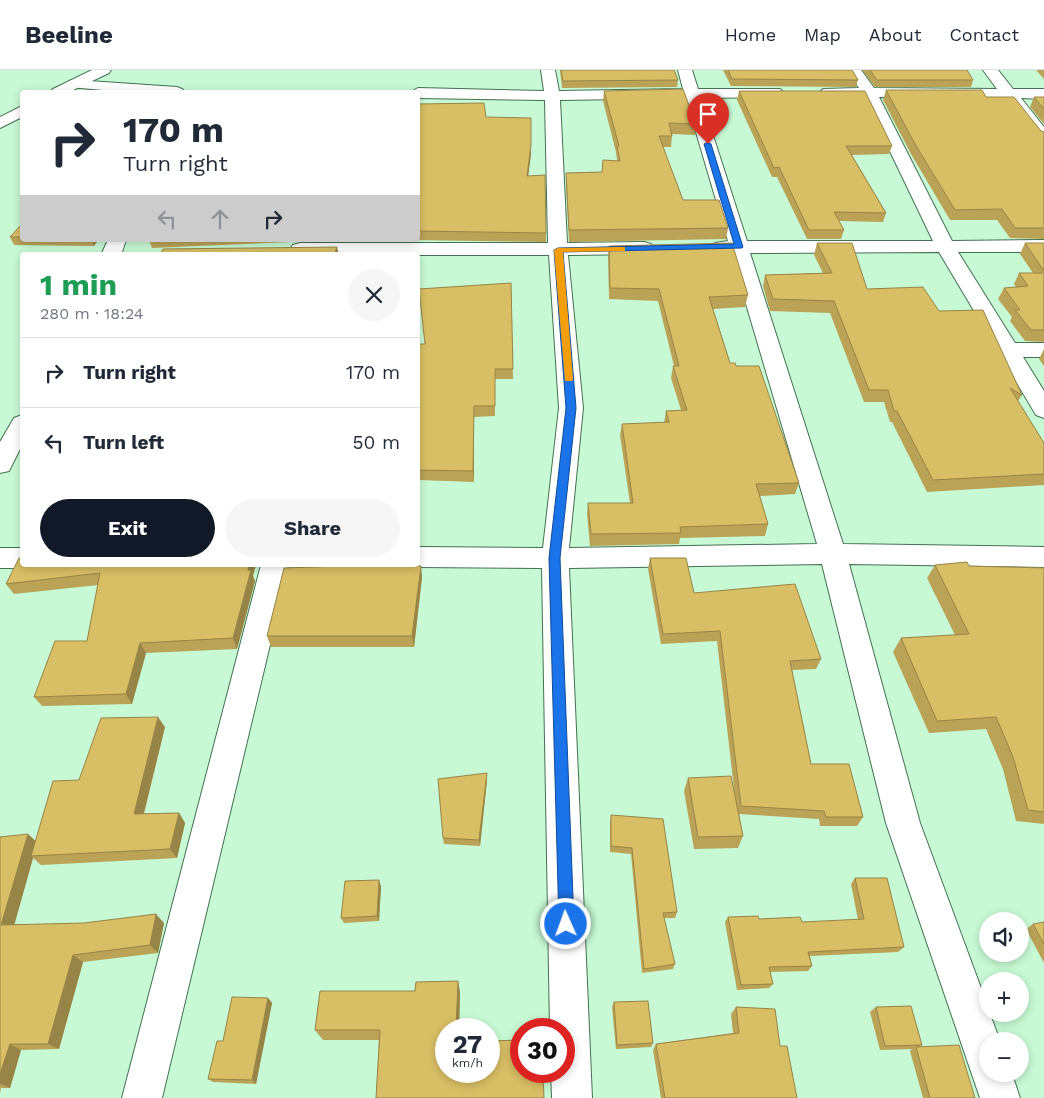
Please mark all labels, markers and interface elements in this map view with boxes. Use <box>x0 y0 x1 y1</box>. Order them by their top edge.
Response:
text: Beeline <box>25 21 113 49</box>
text: Home <box>725 24 776 45</box>
text: Map <box>804 24 841 45</box>
text: About <box>869 24 921 45</box>
text: Contact <box>949 24 1019 45</box>
pin <box>687 93 729 144</box>
icon: arrive <box>694 100 722 128</box>
text: 170 m <box>123 109 224 151</box>
icon: right <box>40 110 105 175</box>
text: Turn right <box>123 151 228 176</box>
icon: left <box>153 205 181 233</box>
icon: ahead <box>206 205 234 233</box>
icon: right <box>259 205 287 233</box>
text: 1 min <box>40 267 117 302</box>
button: close <box>348 269 400 321</box>
text: 280 m · 18:24 <box>40 304 144 323</box>
icon: right <box>40 359 68 387</box>
text: Turn right <box>83 361 176 384</box>
text: 170 m <box>346 361 400 384</box>
icon: left <box>40 429 68 457</box>
text: Turn left <box>83 431 164 454</box>
text: 50 m <box>353 431 400 454</box>
button: Exit <box>40 499 215 557</box>
button: Share <box>225 499 400 557</box>
position arrow <box>539 897 591 949</box>
map controls <box>979 912 1029 1082</box>
button: sound <box>979 912 1029 962</box>
button: + <box>979 972 1029 1022</box>
speed limit sign: 30 <box>510 1018 575 1083</box>
text: 27 <box>453 1030 482 1059</box>
button: − <box>979 1032 1029 1082</box>
text: km/h <box>452 1056 483 1070</box>

